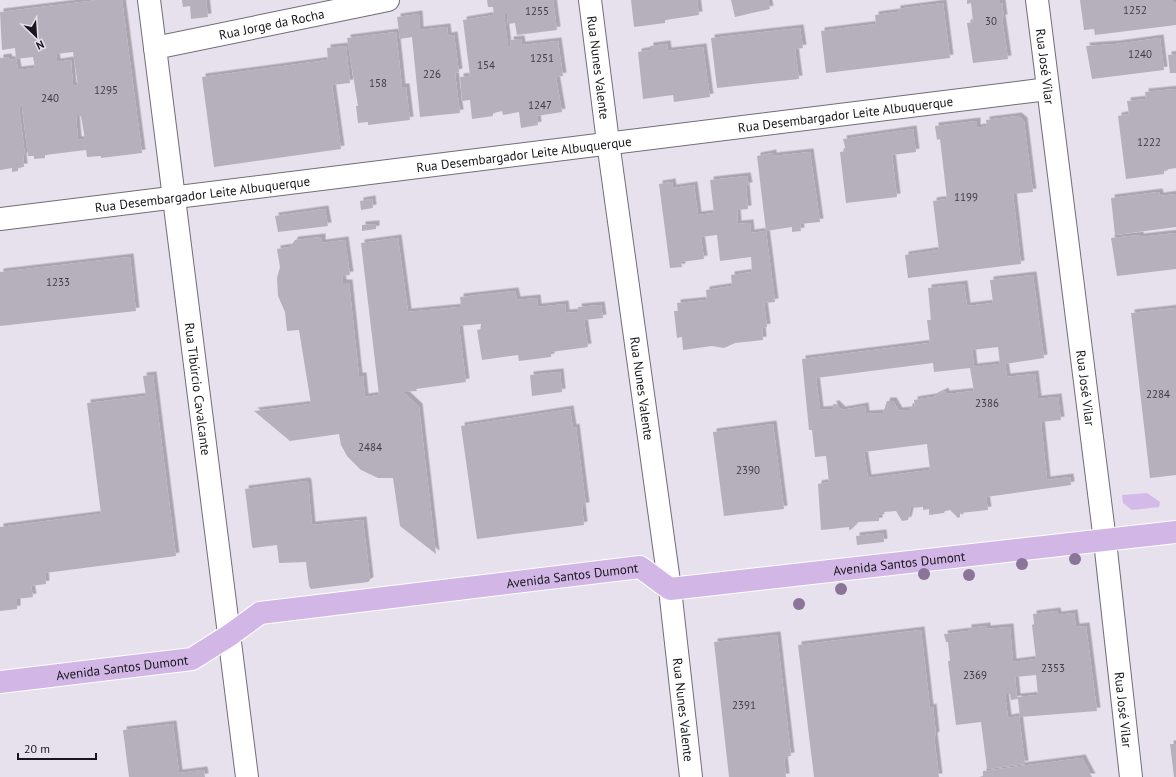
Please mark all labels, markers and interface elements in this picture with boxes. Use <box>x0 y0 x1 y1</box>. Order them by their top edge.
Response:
house number: 1252 <box>1123 3 1147 17</box>
house number: 1255 <box>525 4 549 18</box>
street label: Rua Jorge da Rocha <box>217 5 326 43</box>
house number: 30 <box>985 14 997 28</box>
street label: Rua Nunes Valente <box>584 15 614 120</box>
north arrow <box>16 16 56 56</box>
street label: Rua José Vilar <box>1032 28 1059 106</box>
text: N <box>34 37 46 53</box>
house number: 1240 <box>1128 47 1152 61</box>
house number: 1251 <box>530 51 554 65</box>
house number: 154 <box>477 58 495 72</box>
house number: 226 <box>423 67 441 81</box>
house number: 158 <box>369 76 387 90</box>
house number: 1295 <box>94 83 118 97</box>
house number: 240 <box>41 91 59 105</box>
street label: Rua Desembargador Leite Albuquerque <box>737 92 954 136</box>
house number: 1247 <box>528 98 552 112</box>
street label: Rua Desembargador Leite Albuquerque <box>415 132 633 176</box>
house number: 1222 <box>1137 135 1161 149</box>
street label: Rua Desembargador Leite Albuquerque <box>94 172 311 216</box>
house number: 1199 <box>954 190 978 204</box>
house number: 1233 <box>46 275 70 289</box>
street label: Rua Tibúrcio Cavalcante <box>181 322 215 456</box>
street label: Rua Nunes Valente <box>627 336 658 441</box>
street label: Rua José Vilar <box>1073 349 1099 427</box>
house number: 2284 <box>1146 387 1170 401</box>
house number: 2386 <box>975 396 999 410</box>
house number: 2484 <box>358 440 382 454</box>
house number: 2390 <box>736 463 760 477</box>
street label: Avenida Santos Dumont <box>832 547 967 579</box>
street label: Avenida Santos Dumont <box>505 559 640 592</box>
street label: Avenida Santos Dumont <box>55 651 190 684</box>
street label: Rua Nunes Valente <box>669 657 698 763</box>
house number: 2353 <box>1041 661 1065 675</box>
house number: 2369 <box>963 668 987 682</box>
street label: Rua José Vilar <box>1111 671 1136 749</box>
house number: 2391 <box>732 698 756 712</box>
scale bar <box>18 735 96 761</box>
text: 20 m <box>24 741 50 756</box>

